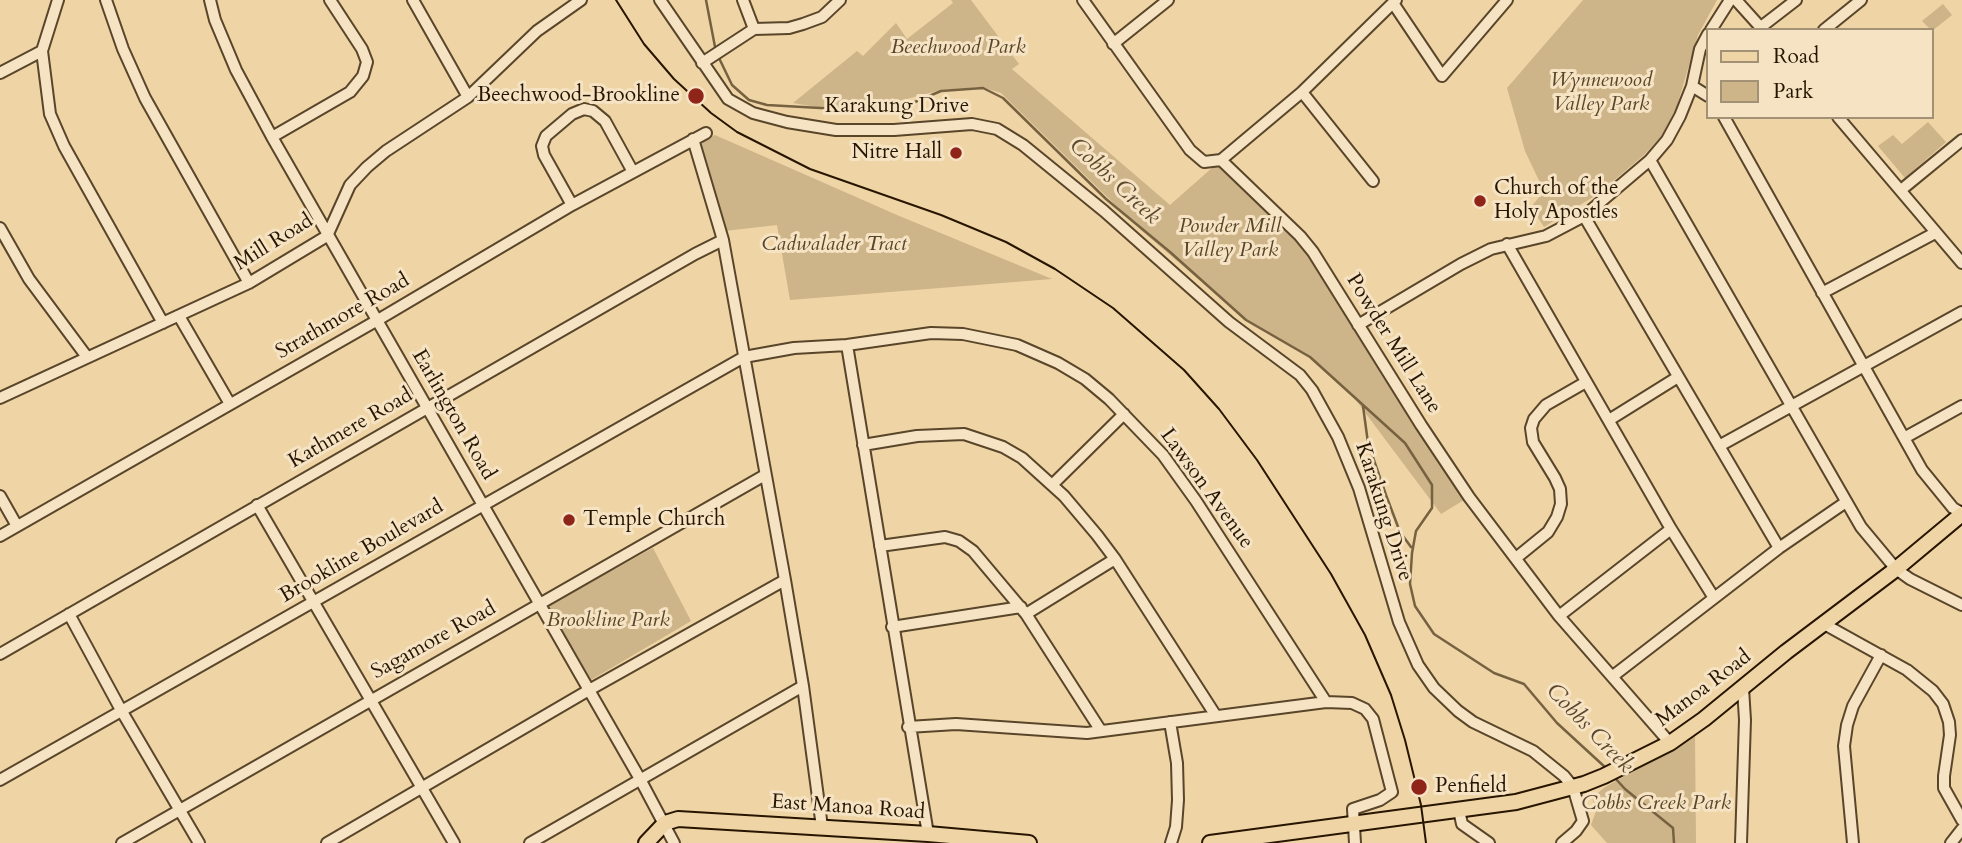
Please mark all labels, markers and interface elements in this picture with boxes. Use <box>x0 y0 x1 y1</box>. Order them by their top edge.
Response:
legend <box>1706 28 1934 119</box>
park label: Beechwood Park <box>890 35 1026 61</box>
text: Road <box>1773 42 1819 71</box>
park label: Wynnewood Valley Park <box>1550 68 1652 118</box>
text: Park <box>1773 77 1813 106</box>
place label: Beechwood-Brookline <box>477 83 680 109</box>
marker: Beechwood-Brookline <box>686 86 706 106</box>
street label: Karakung Drive <box>825 94 969 120</box>
water label: Cobbs Creek <box>1063 133 1165 231</box>
place label: Nitre Hall <box>851 140 942 166</box>
marker: Nitre Hall <box>948 145 964 161</box>
place label: Church of the Holy Apostles <box>1494 176 1619 226</box>
marker: Church of the Holy Apostles <box>1472 193 1488 209</box>
street label: Mill Road <box>230 209 318 277</box>
park label: Powder Mill Valley Park <box>1179 214 1281 264</box>
park label: Cadwalader Tract <box>761 232 907 258</box>
street label: Strathmore Road <box>272 269 414 365</box>
street label: Powder Mill Lane <box>1340 270 1446 418</box>
street label: Earlington Road <box>405 345 501 485</box>
street label: Kathmere Road <box>284 383 418 475</box>
street label: Lawson Avenue <box>1154 424 1258 554</box>
street label: Karakung Drive <box>1349 439 1417 585</box>
street label: Brookline Boulevard <box>276 495 448 609</box>
place label: Temple Church <box>583 507 725 533</box>
marker: Temple Church <box>561 512 577 528</box>
street label: Sagamore Road <box>367 596 501 686</box>
park label: Brookline Park <box>546 608 670 634</box>
street label: Manoa Road <box>1651 645 1757 733</box>
water label: Cobbs Creek <box>1539 678 1639 780</box>
place label: Penfield <box>1435 774 1507 800</box>
marker: Penfield <box>1409 777 1429 797</box>
street label: East Manoa Road <box>770 790 926 826</box>
park label: Cobbs Creek Park <box>1581 791 1731 817</box>

